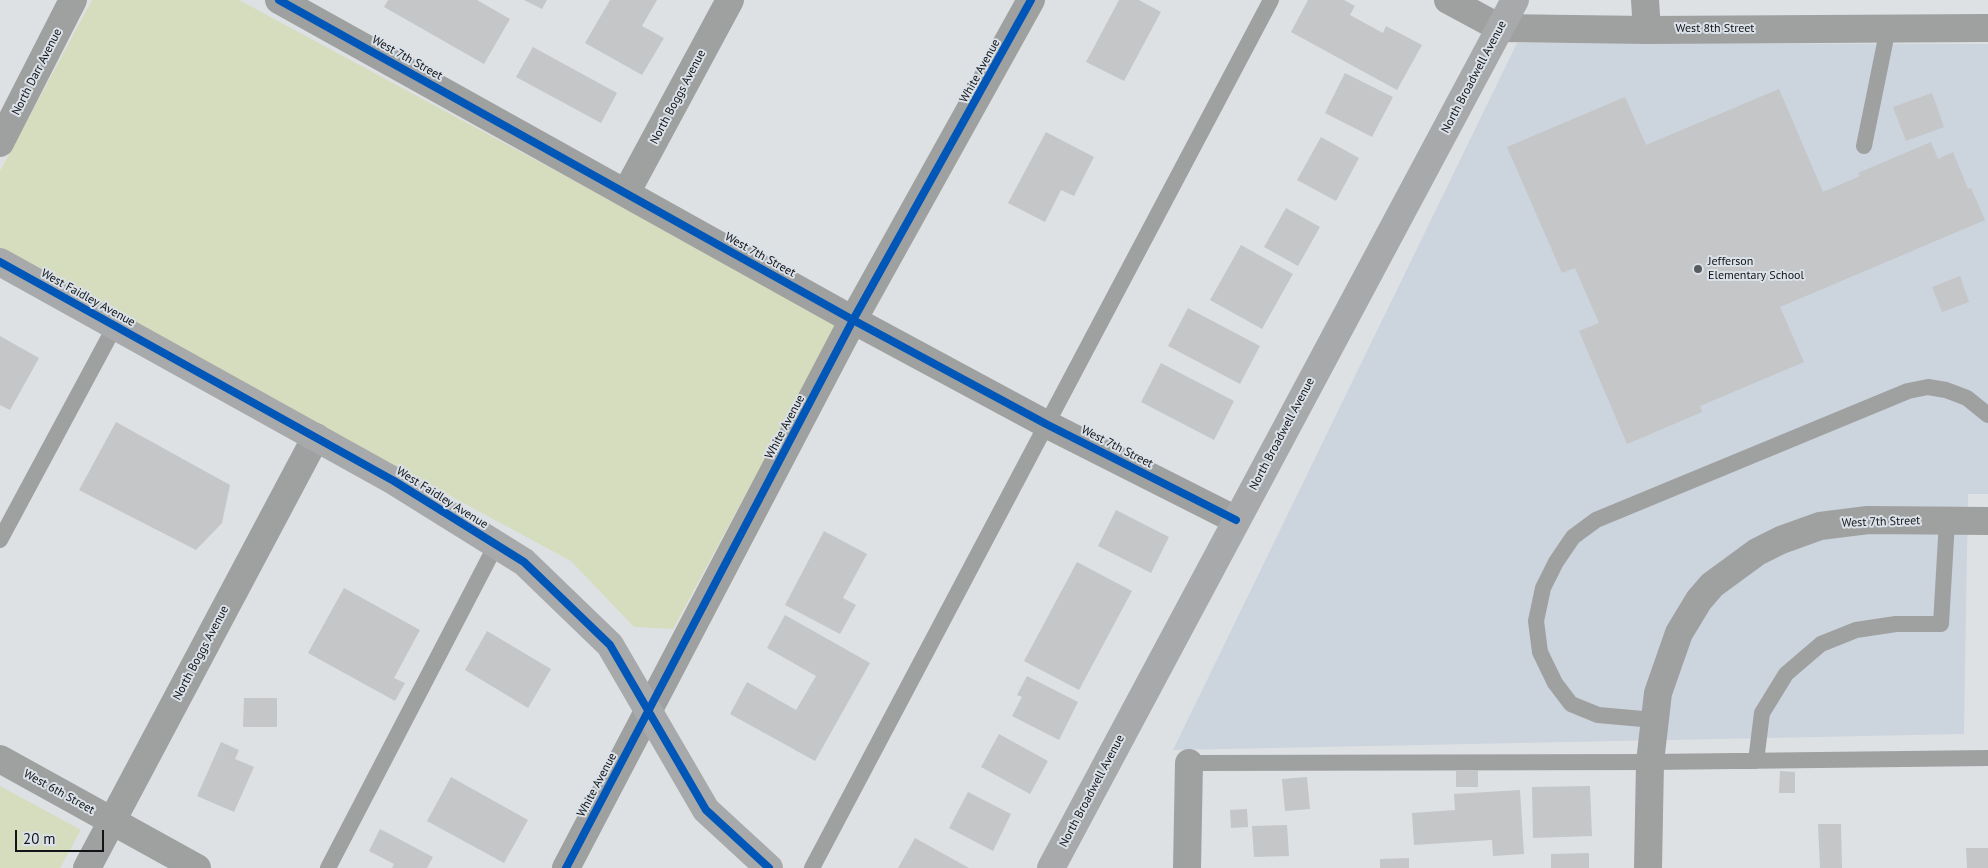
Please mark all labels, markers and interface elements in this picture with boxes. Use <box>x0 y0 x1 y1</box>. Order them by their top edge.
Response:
street label: North Broadwell Avenue <box>1438 18 1510 136</box>
street label: West 8th Street <box>1676 22 1754 36</box>
street label: North Darr Avenue <box>9 26 65 118</box>
street label: West 7th Street <box>369 33 445 83</box>
street label: White Avenue <box>957 37 1003 105</box>
street label: North Boggs Avenue <box>647 47 709 147</box>
street label: West 7th Street <box>722 230 798 280</box>
place label: Jefferson Elementary School <box>1708 255 1804 283</box>
marker: Jefferson Elementary School <box>1692 263 1704 275</box>
street label: West Faidley Avenue <box>38 266 138 330</box>
street label: North Broadwell Avenue <box>1246 375 1318 493</box>
street label: White Avenue <box>762 393 808 461</box>
street label: West 7th Street <box>1079 423 1155 471</box>
street label: West Faidley Avenue <box>394 464 490 532</box>
street label: West 7th Street <box>1841 513 1921 531</box>
street label: North Boggs Avenue <box>170 603 232 703</box>
street label: North Broadwell Avenue <box>1056 732 1128 850</box>
street label: White Avenue <box>574 751 620 819</box>
street label: West 6th Street <box>21 767 97 817</box>
scale bar <box>18 820 106 852</box>
text: 20 m <box>23 829 56 848</box>

